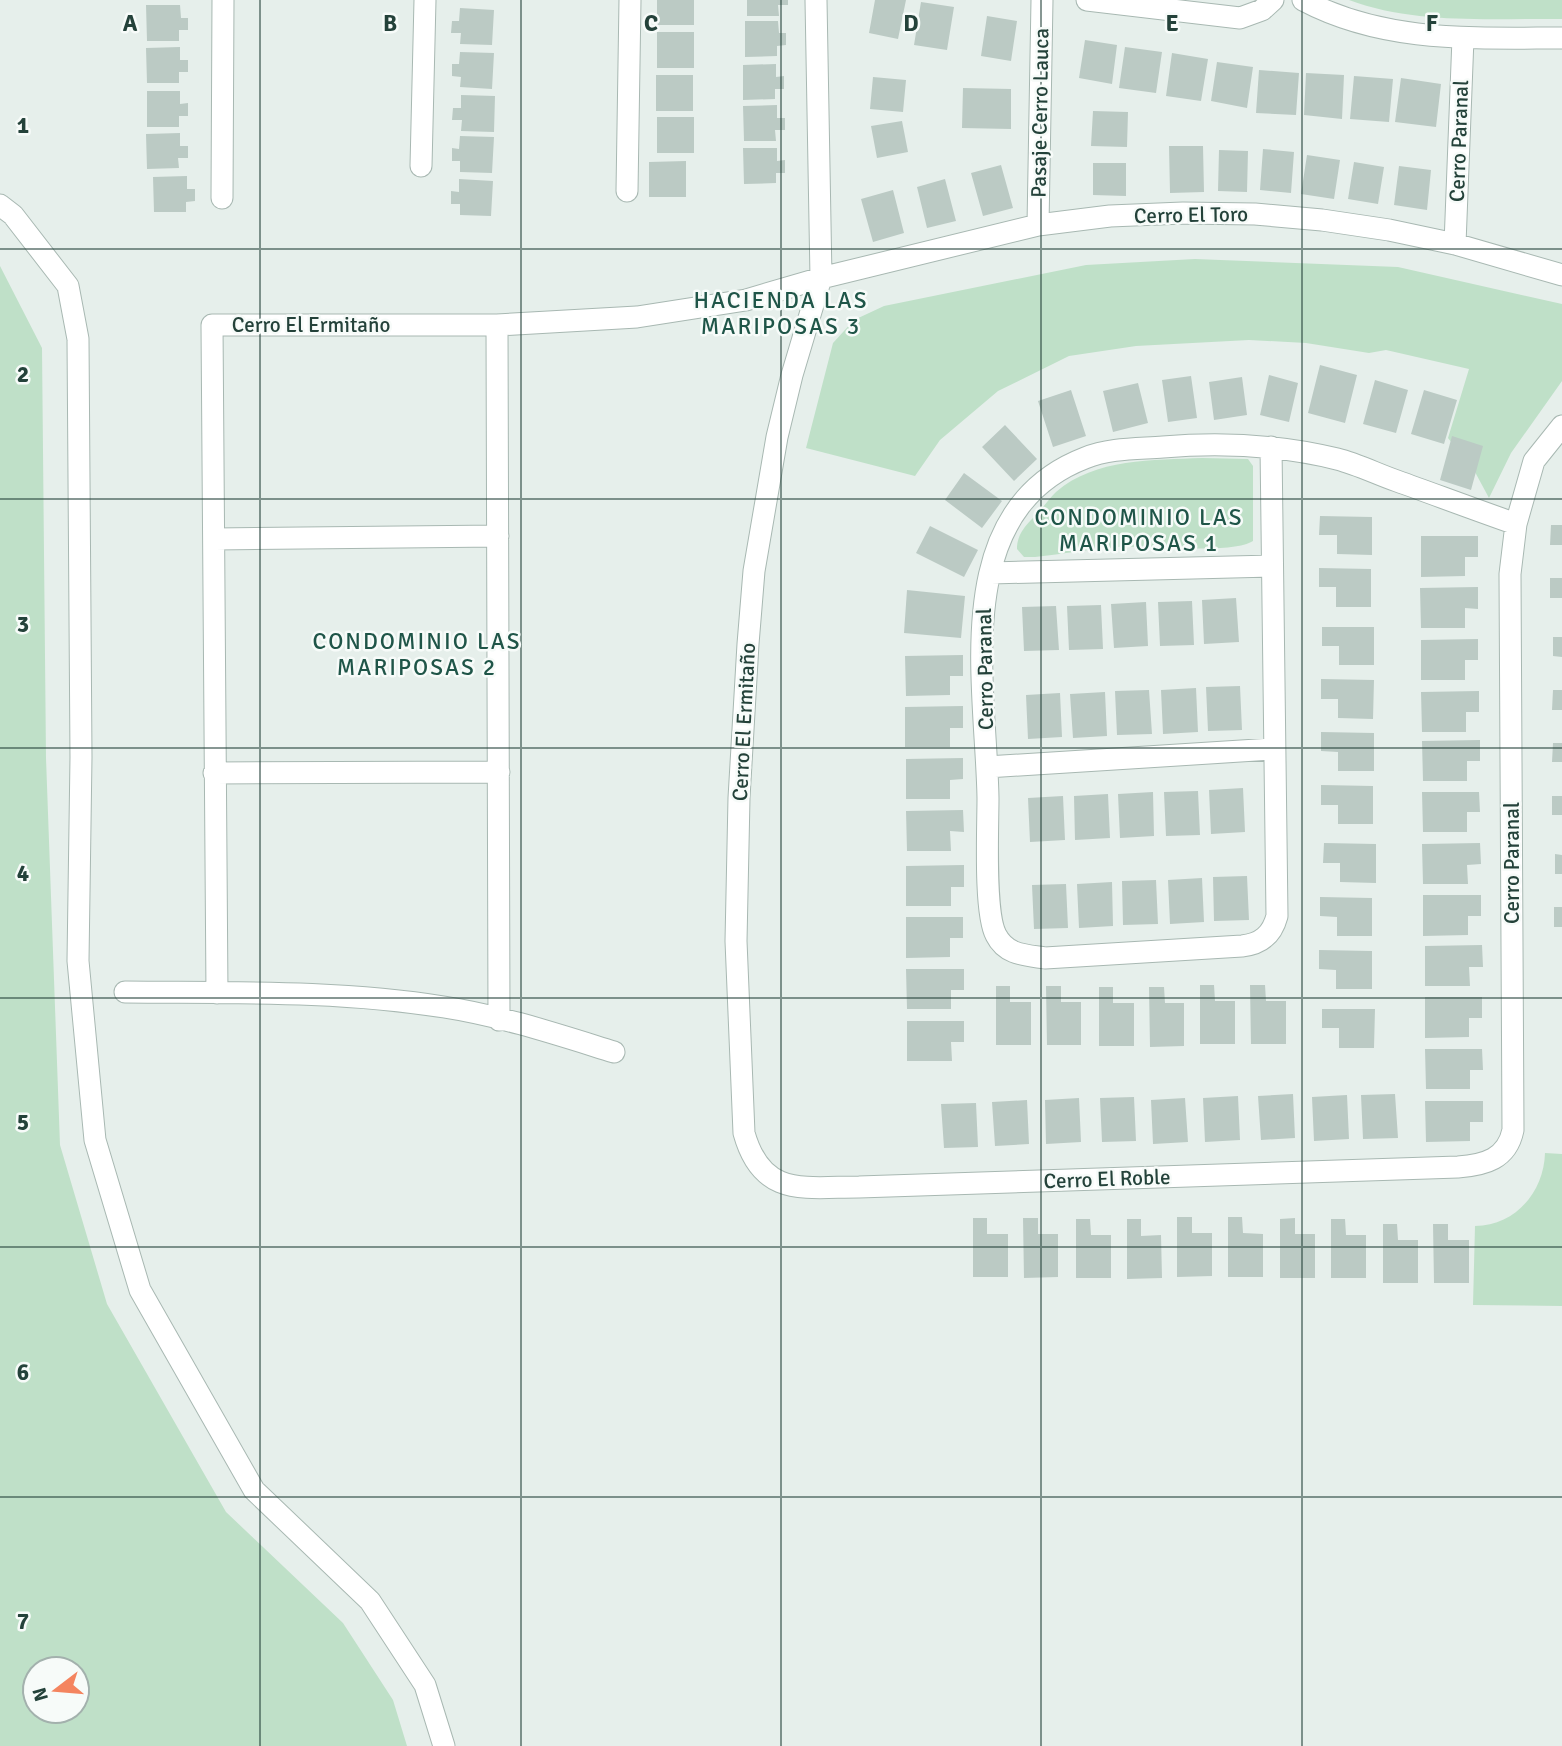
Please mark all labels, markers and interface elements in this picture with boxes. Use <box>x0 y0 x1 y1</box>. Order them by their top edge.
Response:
text: A <box>123 9 138 38</box>
text: B <box>383 9 397 38</box>
text: C <box>644 9 658 38</box>
text: D <box>903 9 919 38</box>
text: E <box>1165 9 1179 38</box>
text: F <box>1426 9 1438 38</box>
street label: Pasaje Cerro Lauca <box>1026 28 1054 198</box>
street label: Cerro Paranal <box>1444 79 1474 203</box>
text: 1 <box>17 111 29 140</box>
street label: Cerro El Toro <box>1134 201 1248 229</box>
district label: HACIENDA LAS MARIPOSAS 3 <box>694 286 868 341</box>
street label: Cerro El Ermitaño <box>232 312 390 338</box>
text: 2 <box>17 360 29 389</box>
district label: CONDOMINIO LAS MARIPOSAS 1 <box>1034 503 1244 558</box>
street label: Cerro Paranal <box>971 608 999 730</box>
text: 3 <box>17 610 29 639</box>
district label: CONDOMINIO LAS MARIPOSAS 2 <box>312 627 522 682</box>
street label: Cerro El Ermitaño <box>727 642 761 802</box>
street label: Cerro Paranal <box>1499 802 1525 924</box>
text: 4 <box>17 859 29 888</box>
text: 5 <box>17 1108 29 1137</box>
street label: Cerro El Roble <box>1043 1164 1171 1194</box>
text: 6 <box>17 1358 29 1387</box>
text: 7 <box>17 1607 29 1636</box>
north arrow <box>21 1655 91 1725</box>
text: N <box>27 1685 54 1704</box>

